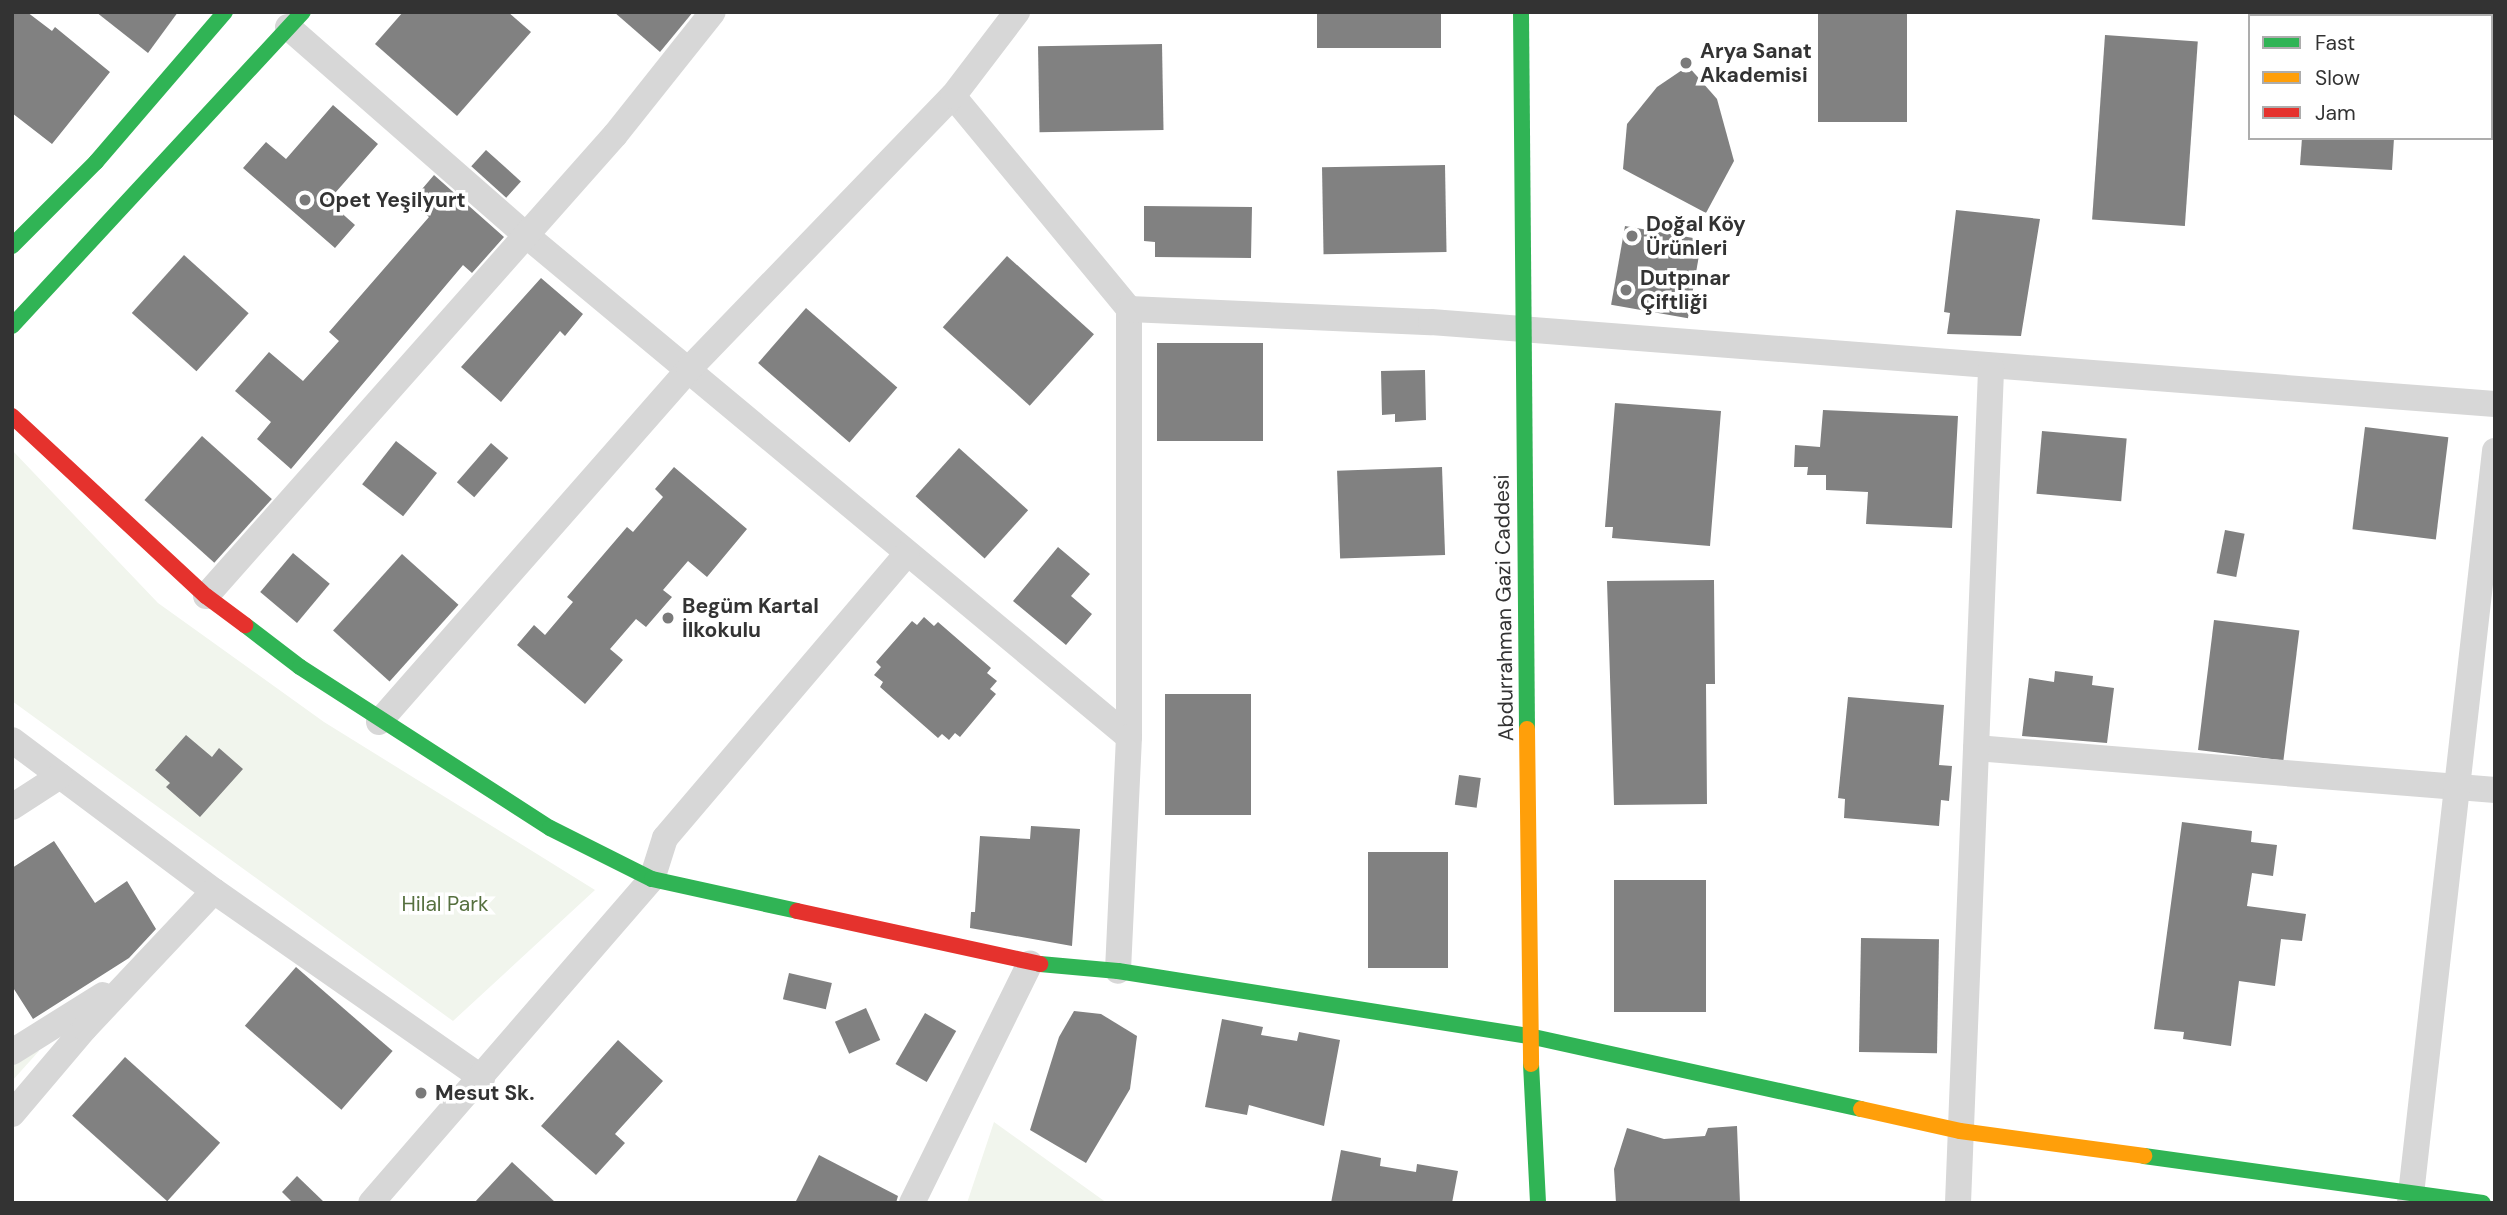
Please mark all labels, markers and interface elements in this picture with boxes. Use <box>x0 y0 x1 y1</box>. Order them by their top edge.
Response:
legend <box>2248 14 2493 140</box>
text: Fast <box>2315 29 2355 57</box>
place label: Arya Sanat Akademisi <box>1700 38 1812 88</box>
marker: Arya Sanat Akademisi <box>1678 55 1694 71</box>
text: Slow <box>2315 64 2360 92</box>
text: Jam <box>2315 99 2356 127</box>
place label: Opet Yeşilyurt <box>319 187 466 213</box>
marker: Opet Yeşilyurt <box>297 192 313 208</box>
place label: Doğal Köy Ürünleri <box>1646 211 1746 261</box>
marker: Doğal Köy Ürünleri <box>1624 228 1640 244</box>
place label: Dutpınar Çiftliği <box>1640 265 1730 315</box>
marker: Dutpınar Çiftliği <box>1618 282 1634 298</box>
street label: Abdurrahman Gazi Caddesi <box>1489 474 1519 742</box>
place label: Begüm Kartal İlkokulu <box>682 593 819 643</box>
marker: Begüm Kartal İlkokulu <box>660 610 676 626</box>
park label: Hilal Park <box>401 891 489 917</box>
place label: Mesut Sk. <box>435 1080 534 1106</box>
marker: Mesut Sk. <box>413 1085 429 1101</box>

